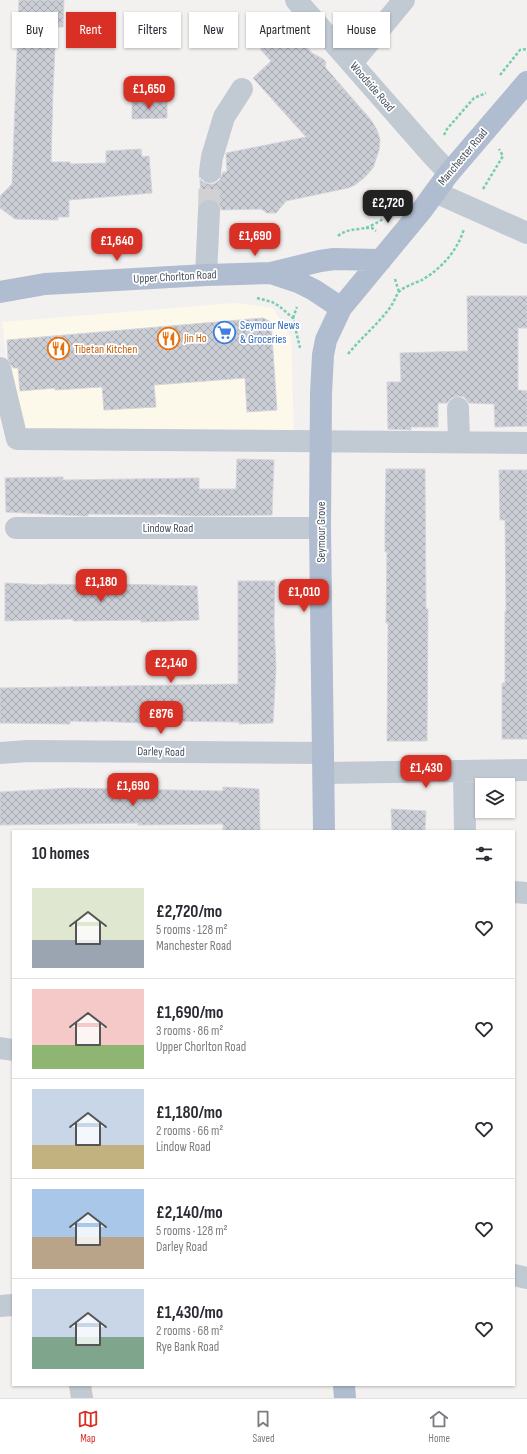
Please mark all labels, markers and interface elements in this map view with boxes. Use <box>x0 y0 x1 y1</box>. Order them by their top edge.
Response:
chip: Buy <box>12 12 58 48</box>
chip: Rent <box>66 12 116 48</box>
chip: Filters <box>124 12 181 48</box>
chip: New <box>189 12 238 48</box>
chip: Apartment <box>246 12 325 48</box>
chip: House <box>333 12 390 48</box>
street label: Woodside Road <box>346 59 398 115</box>
pin: £1,650 <box>116 76 182 110</box>
text: £1,650 <box>132 81 166 97</box>
street label: Manchester Road <box>435 125 491 189</box>
pin: £2,720 <box>355 190 421 224</box>
text: £2,720 <box>372 195 404 211</box>
pin: £1,690 <box>222 223 288 257</box>
pin: £1,640 <box>84 228 150 262</box>
text: £1,690 <box>238 228 272 244</box>
text: £1,640 <box>100 233 134 249</box>
street label: Upper Chorlton Road <box>133 267 217 287</box>
place label: Seymour News & Groceries <box>240 318 300 347</box>
supermarket icon: Seymour News & Groceries <box>212 319 238 345</box>
restaurant icon: Jin Ho <box>155 325 181 351</box>
place label: Jin Ho <box>183 331 207 346</box>
restaurant icon: Tibetan Kitchen <box>46 336 72 362</box>
place label: Tibetan Kitchen <box>74 342 137 357</box>
street label: Seymour Grove <box>314 501 329 563</box>
street label: Lindow Road <box>143 521 193 536</box>
pin: £1,180 <box>68 569 134 603</box>
text: £1,180 <box>85 574 117 590</box>
pin: £1,010 <box>271 579 337 613</box>
text: £1,010 <box>288 584 320 600</box>
pin: £2,140 <box>138 650 204 684</box>
text: £2,140 <box>155 655 187 671</box>
pin: £876 <box>137 701 185 735</box>
text: £876 <box>149 706 173 722</box>
street label: Darley Road <box>137 744 185 760</box>
pin: £1,430 <box>393 755 459 789</box>
text: £1,430 <box>409 760 443 776</box>
pin: £1,690 <box>100 773 166 807</box>
text: £1,690 <box>116 778 150 794</box>
map controls <box>475 778 515 818</box>
button: layers <box>475 778 515 818</box>
icon: filters <box>473 843 495 865</box>
text: 10 homes <box>32 844 89 864</box>
text: £2,720/mo <box>156 902 222 922</box>
icon: home <box>64 904 112 952</box>
icon: heart <box>473 917 495 939</box>
text: 5 rooms · 128 m² <box>156 922 228 938</box>
text: Manchester Road <box>156 938 232 954</box>
text: £1,690/mo <box>156 1003 223 1023</box>
icon: home <box>64 1005 112 1053</box>
icon: heart <box>473 1018 495 1040</box>
text: 3 rooms · 86 m² <box>156 1023 223 1039</box>
text: Upper Chorlton Road <box>156 1039 246 1055</box>
text: £1,180/mo <box>156 1103 222 1123</box>
icon: home <box>64 1105 112 1153</box>
icon: heart <box>473 1118 495 1140</box>
text: 2 rooms · 66 m² <box>156 1123 223 1139</box>
text: Lindow Road <box>156 1139 211 1155</box>
text: £2,140/mo <box>156 1203 223 1223</box>
icon: home <box>64 1205 112 1253</box>
icon: heart <box>473 1218 495 1240</box>
text: 5 rooms · 128 m² <box>156 1223 228 1239</box>
text: Darley Road <box>156 1239 207 1255</box>
text: £1,430/mo <box>156 1303 223 1323</box>
icon: home <box>64 1305 112 1353</box>
icon: heart <box>473 1318 495 1340</box>
text: 2 rooms · 68 m² <box>156 1323 223 1339</box>
text: Rye Bank Road <box>156 1339 219 1355</box>
tab: Map <box>77 1408 99 1445</box>
tab: Saved <box>252 1408 275 1445</box>
tab: Home <box>428 1408 450 1445</box>

